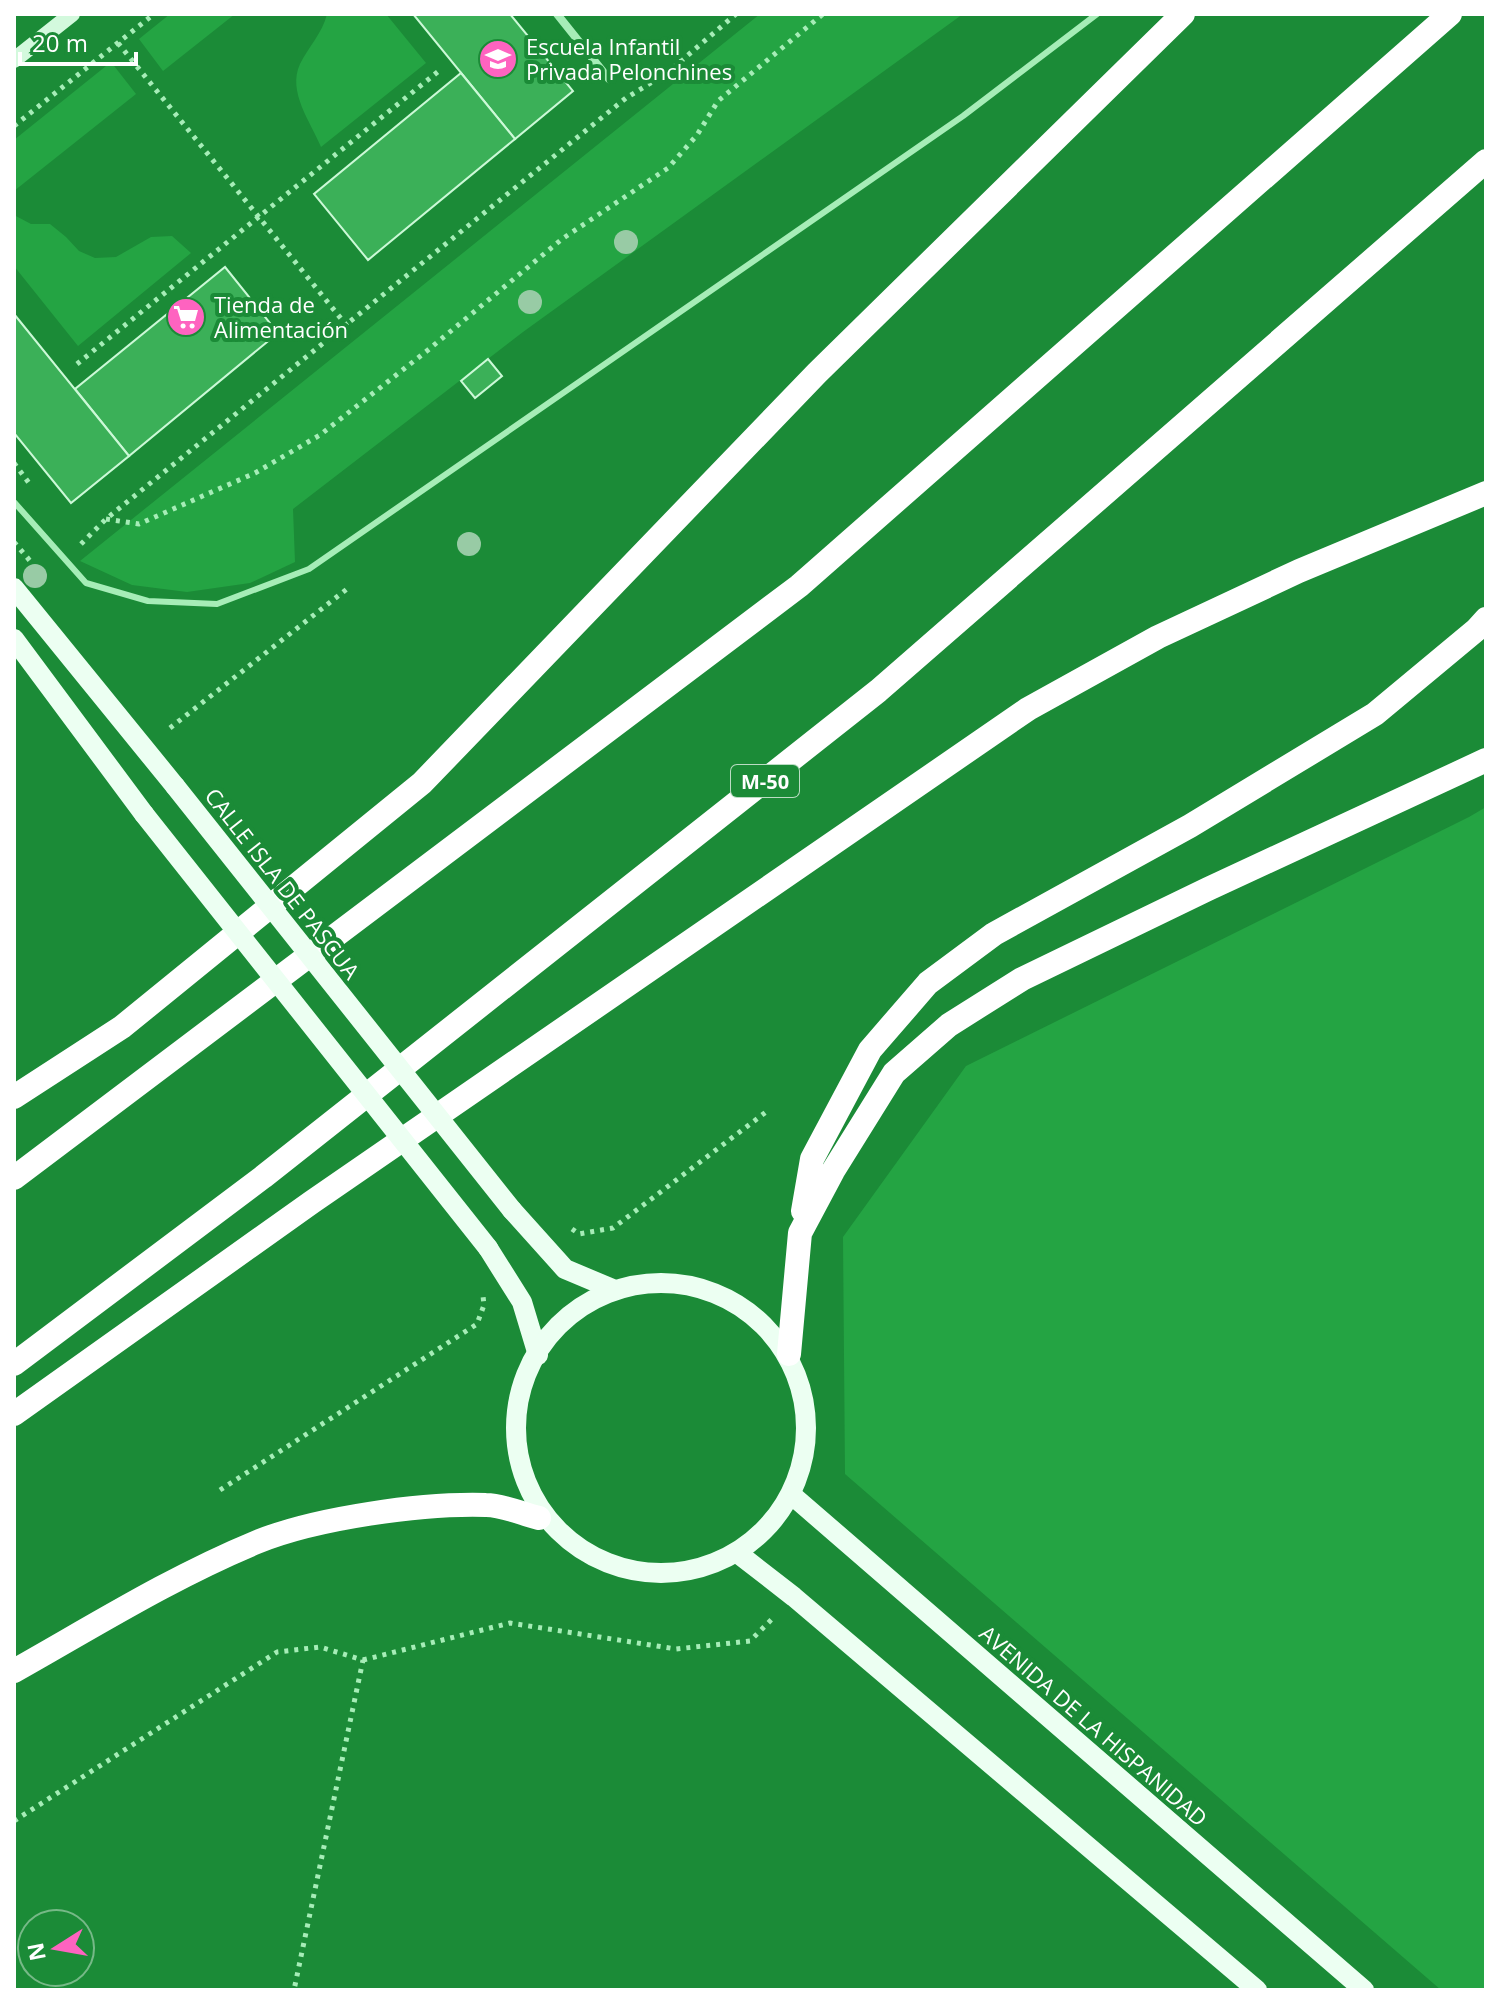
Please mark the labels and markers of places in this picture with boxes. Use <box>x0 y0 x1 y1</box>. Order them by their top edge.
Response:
place label: Escuela Infantil Privada Pelonchines <box>526 31 732 86</box>
school or university icon: Escuela Infantil Privada Pelonchines <box>477 38 519 80</box>
place label: Tienda de Alimentación <box>214 289 348 344</box>
supermarket icon: Tienda de Alimentación <box>165 296 207 338</box>

